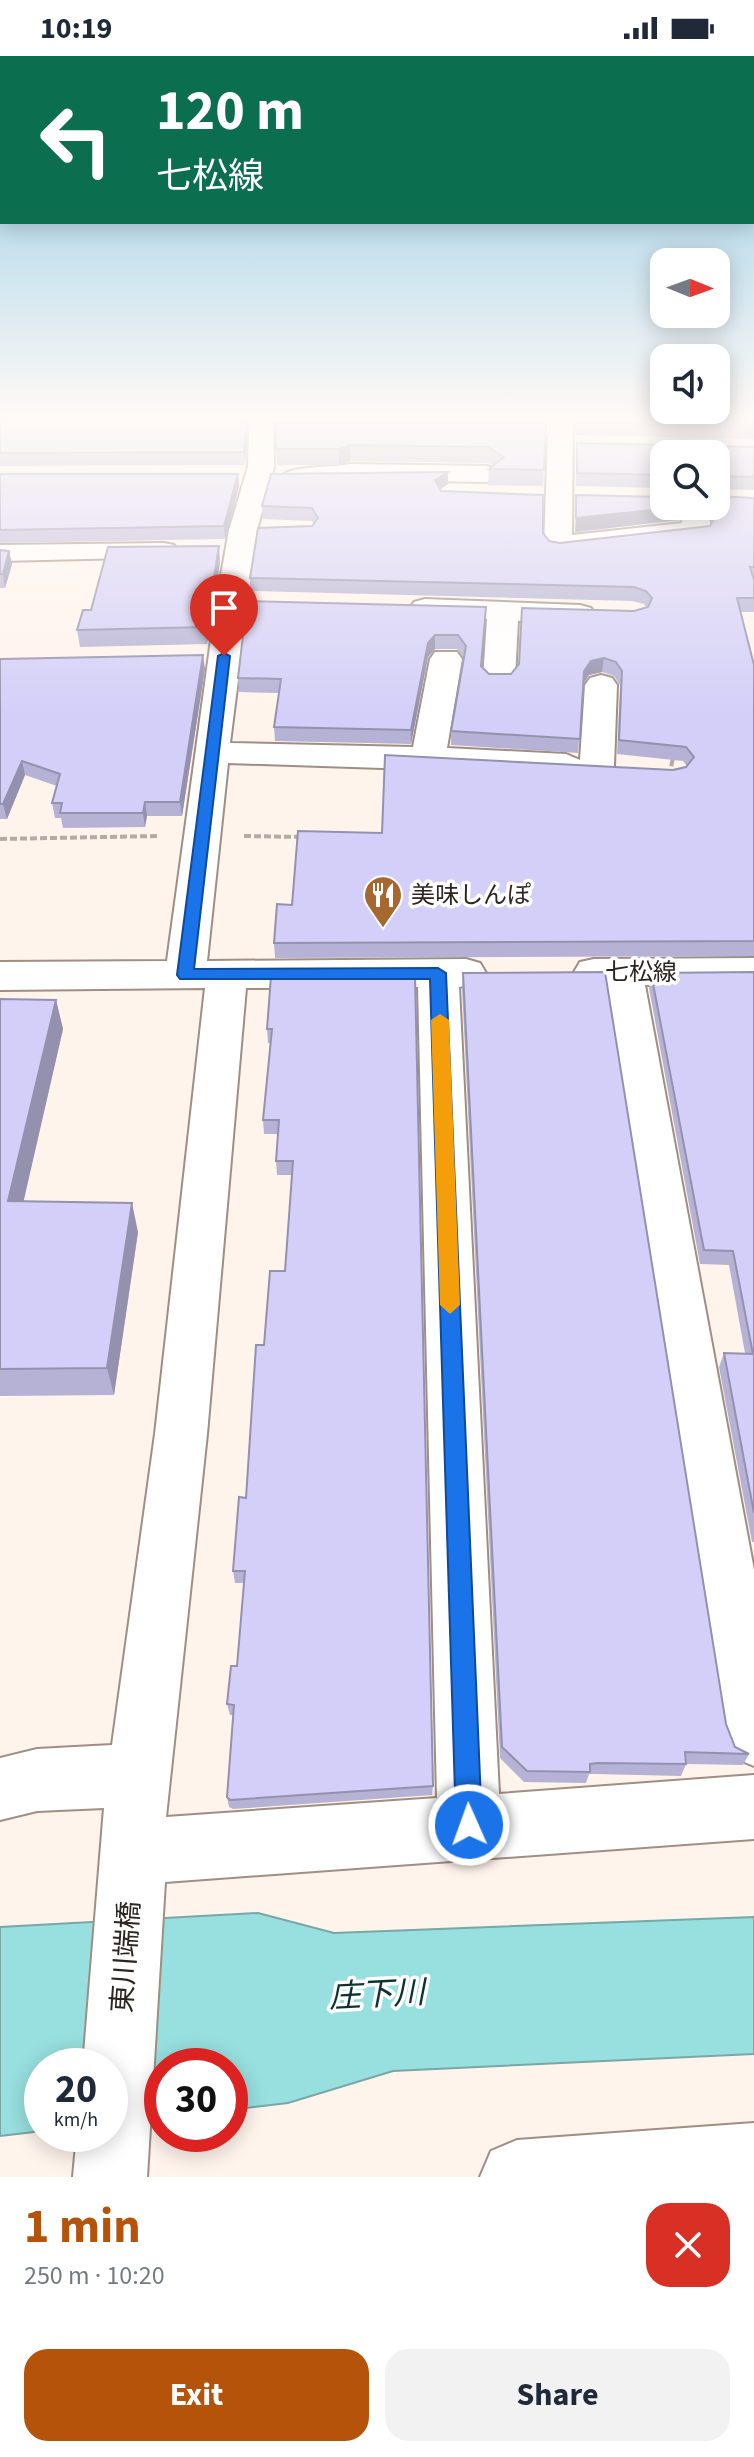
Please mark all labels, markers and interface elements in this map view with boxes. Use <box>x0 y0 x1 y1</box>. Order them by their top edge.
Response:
text: 10:19 <box>40 7 112 50</box>
text: 120 m <box>156 72 304 151</box>
icon: left <box>24 88 128 192</box>
text: 七松線 <box>156 151 264 202</box>
north arrow <box>650 248 730 328</box>
map controls <box>650 248 730 520</box>
button: sound <box>650 344 730 424</box>
button: search <box>650 440 730 520</box>
pin <box>190 574 258 656</box>
icon: arrive <box>202 586 246 630</box>
restaurant icon: 美味しんぽ <box>362 874 404 929</box>
place label: 美味しんぽ <box>411 878 531 913</box>
street label: 七松線 <box>605 955 677 990</box>
position arrow <box>427 1783 511 1867</box>
street label: 東川端橋 <box>102 1900 150 2014</box>
water label: 庄下川 <box>328 1969 429 2020</box>
speed limit sign: 30 <box>144 2048 248 2152</box>
text: 20 <box>55 2061 97 2118</box>
text: km/h <box>54 2106 98 2134</box>
text: 1 min <box>24 2193 141 2261</box>
button: close <box>646 2203 730 2287</box>
text: 250 m · 10:20 <box>24 2257 165 2294</box>
button: Exit <box>24 2349 369 2441</box>
button: Share <box>385 2349 730 2441</box>

